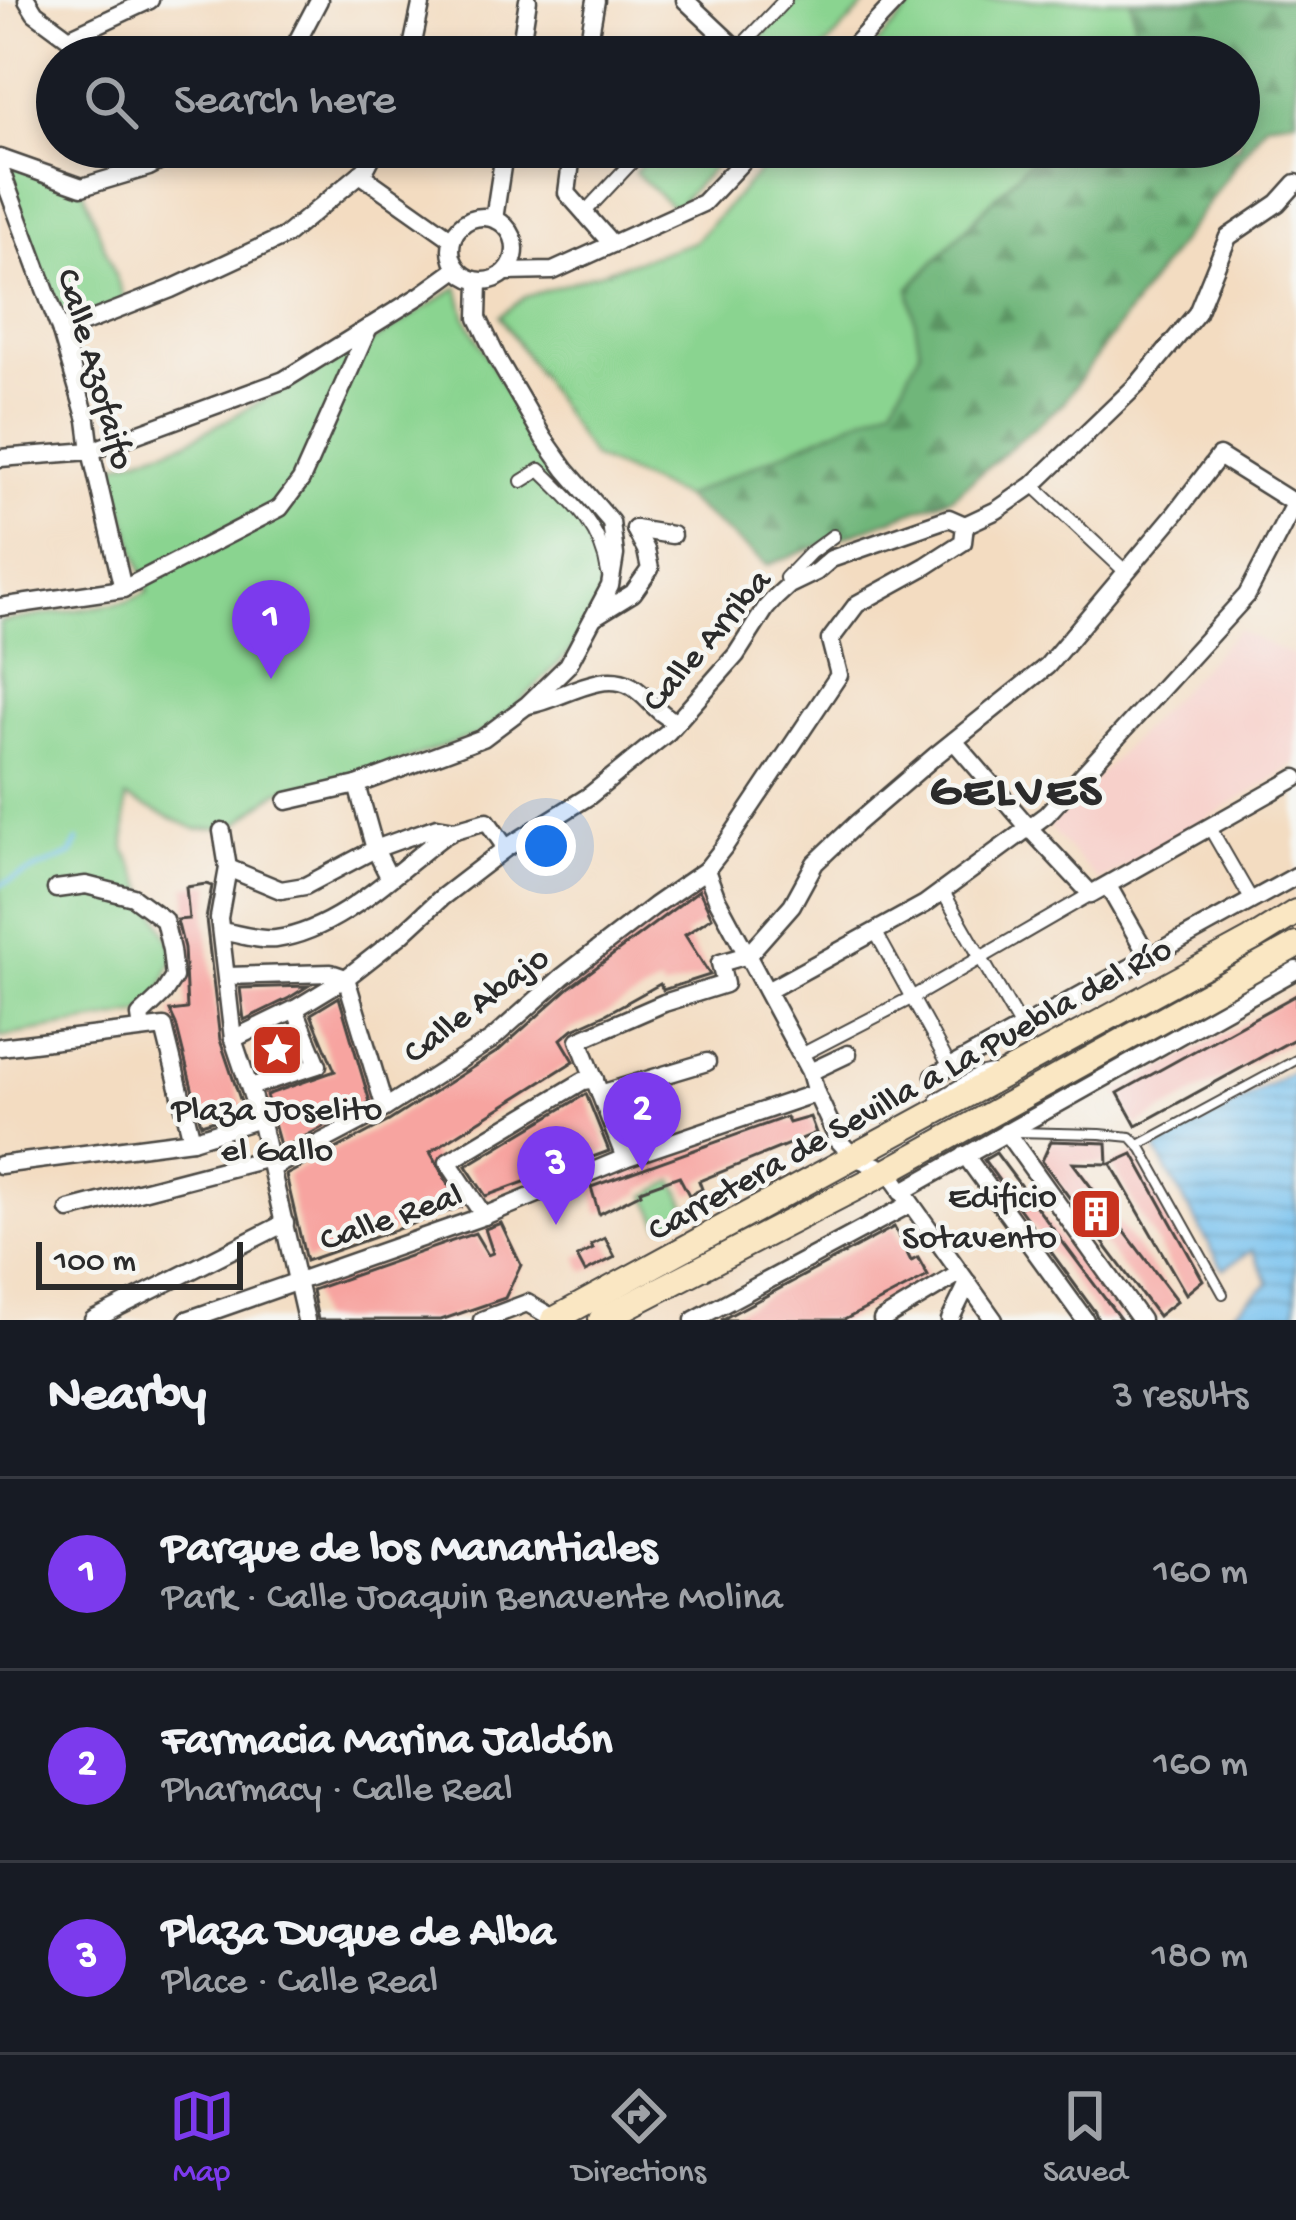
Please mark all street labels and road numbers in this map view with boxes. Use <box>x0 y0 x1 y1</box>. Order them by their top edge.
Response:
street label: Calle Azofaifo <box>44 264 142 475</box>
street label: Calle Arriba <box>635 561 784 723</box>
street label: Carretera de Sevilla a La Puebla del Río <box>642 929 1181 1254</box>
street label: Calle Abajo <box>396 938 559 1076</box>
street label: Calle Real <box>315 1176 469 1265</box>

